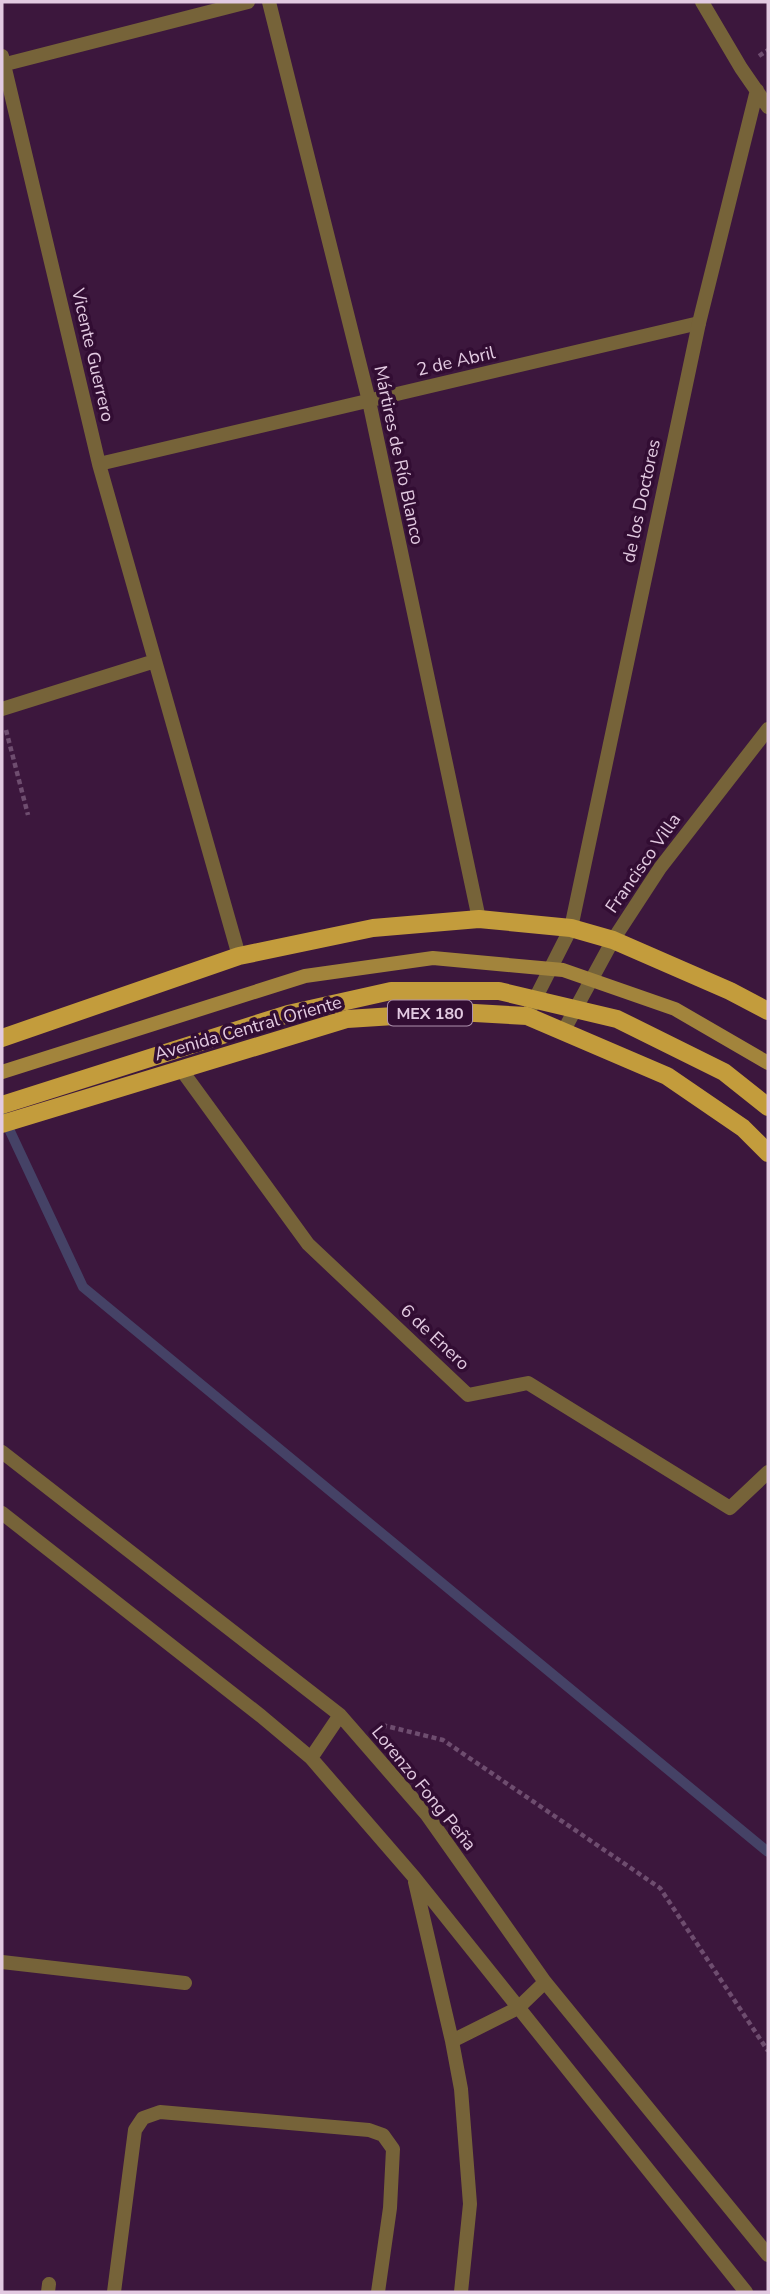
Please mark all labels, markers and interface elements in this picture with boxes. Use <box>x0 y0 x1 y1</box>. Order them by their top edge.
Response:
street label: Vicente Guerrero <box>66 285 120 424</box>
street label: 2 de Abril <box>414 340 498 382</box>
street label: Mártires de Río Blanco <box>368 363 430 547</box>
street label: de los Doctores <box>616 437 666 565</box>
street label: Francisco Villa <box>600 808 686 918</box>
street label: Avenida Central Oriente <box>152 990 344 1066</box>
road number: MEX 180 <box>388 1001 472 1026</box>
street label: 6 de Enero <box>395 1299 475 1375</box>
street label: Lorenzo Fong Peña <box>366 1721 482 1855</box>

